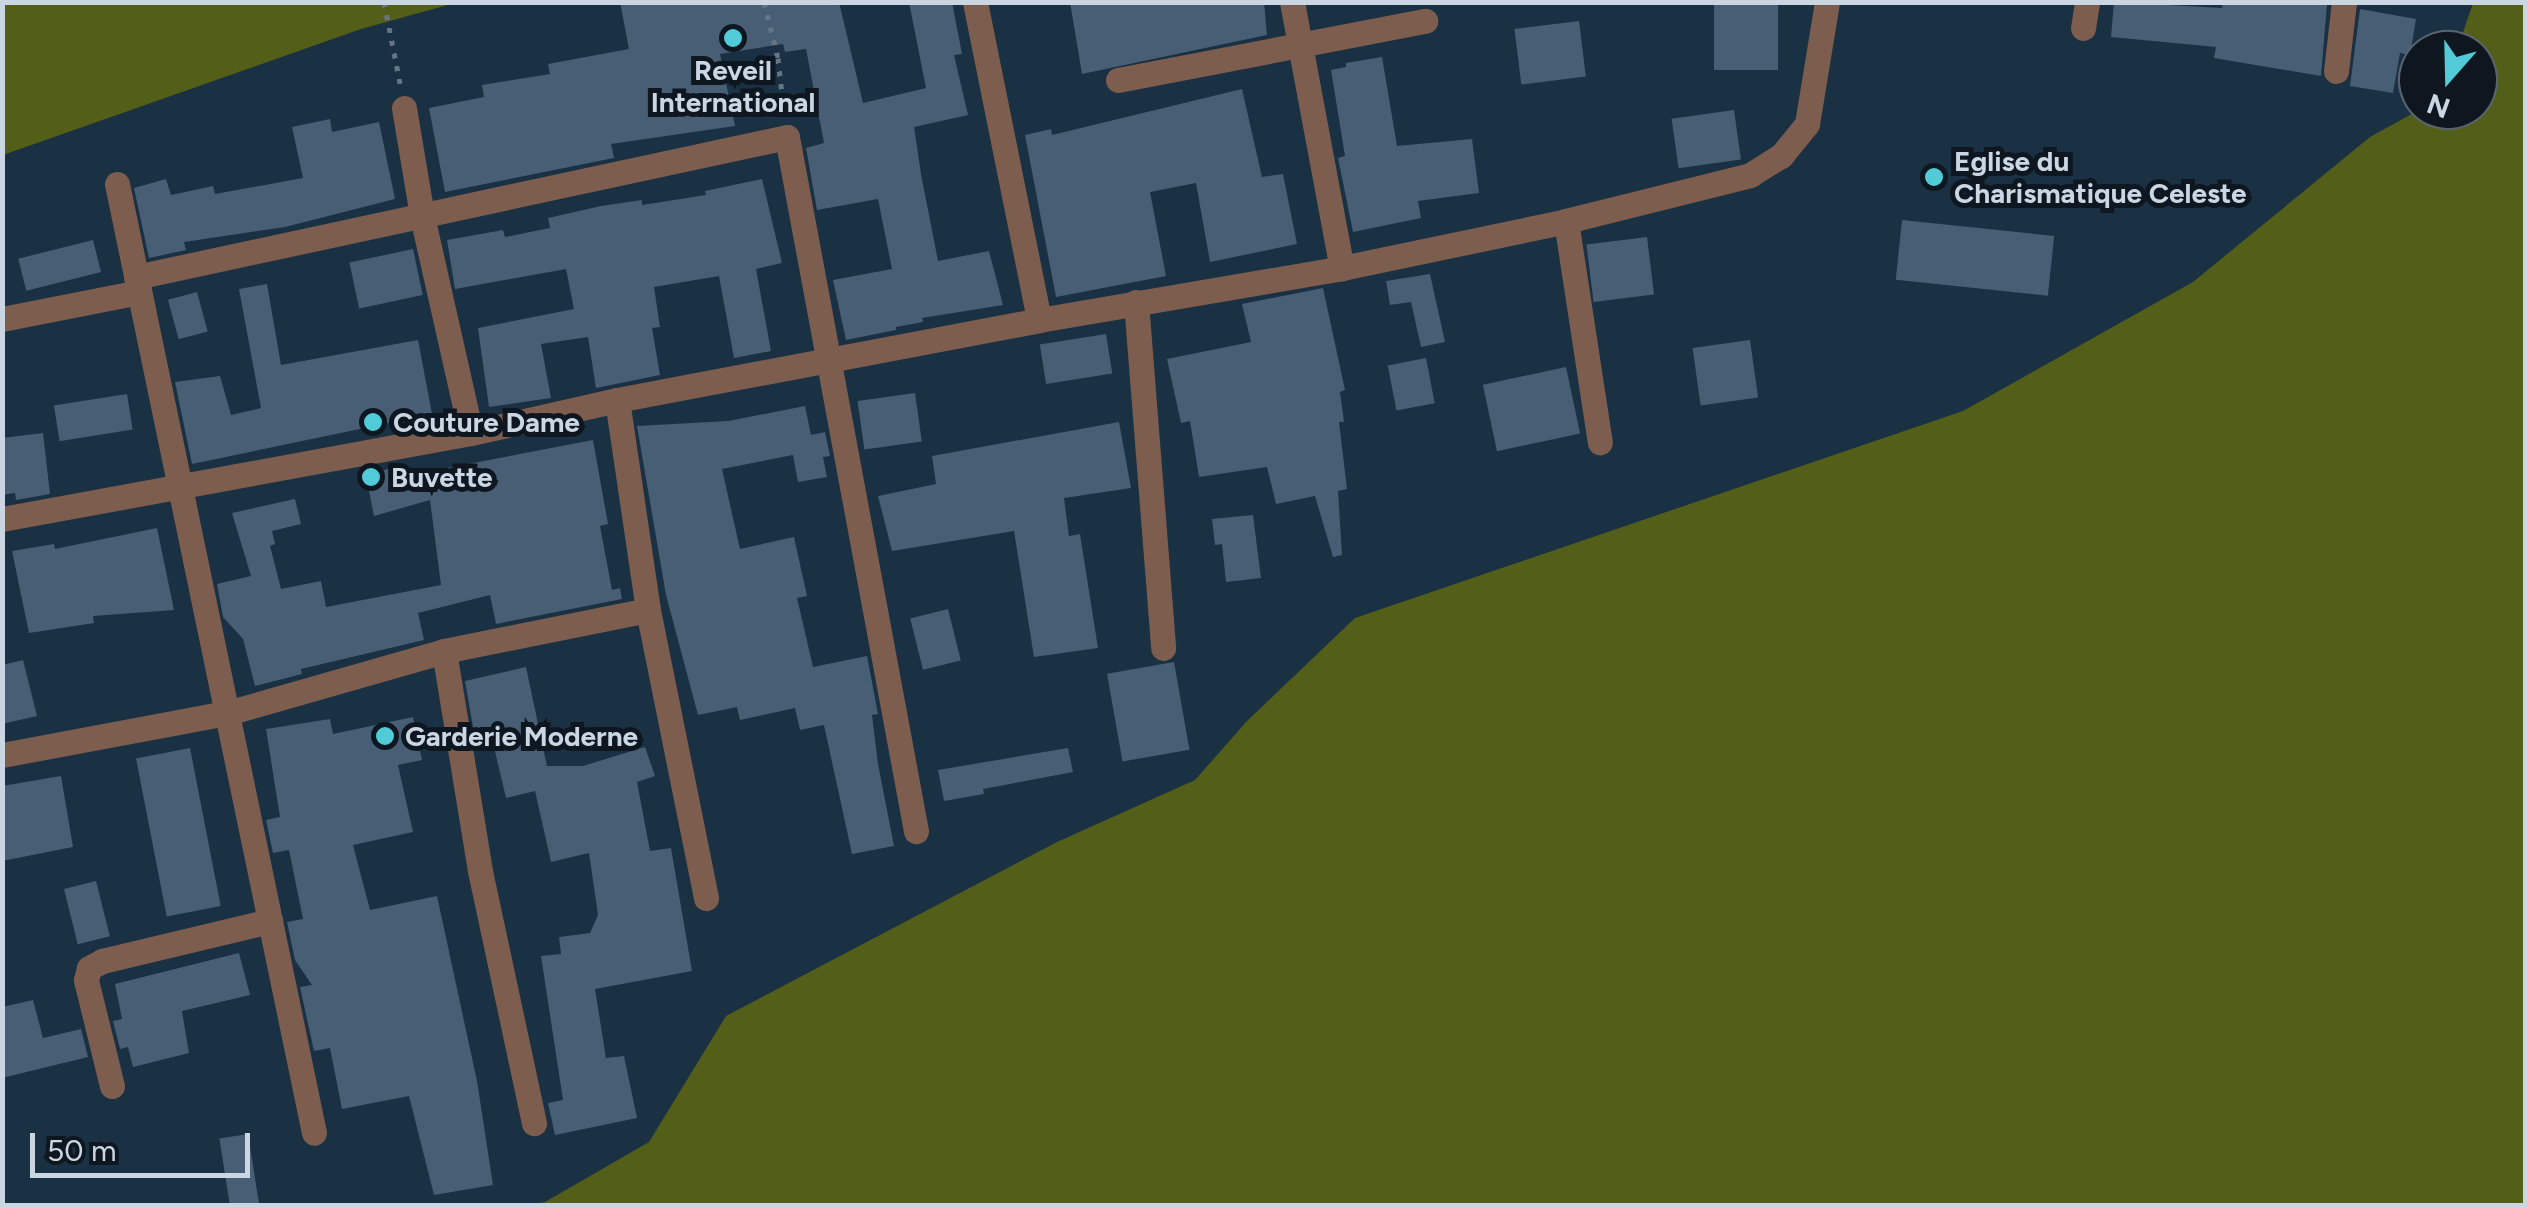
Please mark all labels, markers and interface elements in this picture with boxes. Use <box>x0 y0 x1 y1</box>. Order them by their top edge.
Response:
marker: Reveil International <box>722 27 744 49</box>
north arrow <box>2398 30 2498 130</box>
place label: Reveil International <box>651 53 815 119</box>
text: N <box>2422 87 2454 126</box>
place label: Eglise du Charismatique Celeste <box>1954 144 2247 210</box>
marker: Eglise du Charismatique Celeste <box>1923 166 1945 188</box>
place label: Couture Dame <box>393 405 580 439</box>
marker: Couture Dame <box>362 411 384 433</box>
place label: Buvette <box>391 460 492 494</box>
marker: Buvette <box>360 466 382 488</box>
place label: Garderie Moderne <box>405 719 638 753</box>
marker: Garderie Moderne <box>374 725 396 747</box>
scale bar <box>35 1113 255 1175</box>
text: 50 m <box>47 1132 116 1169</box>

